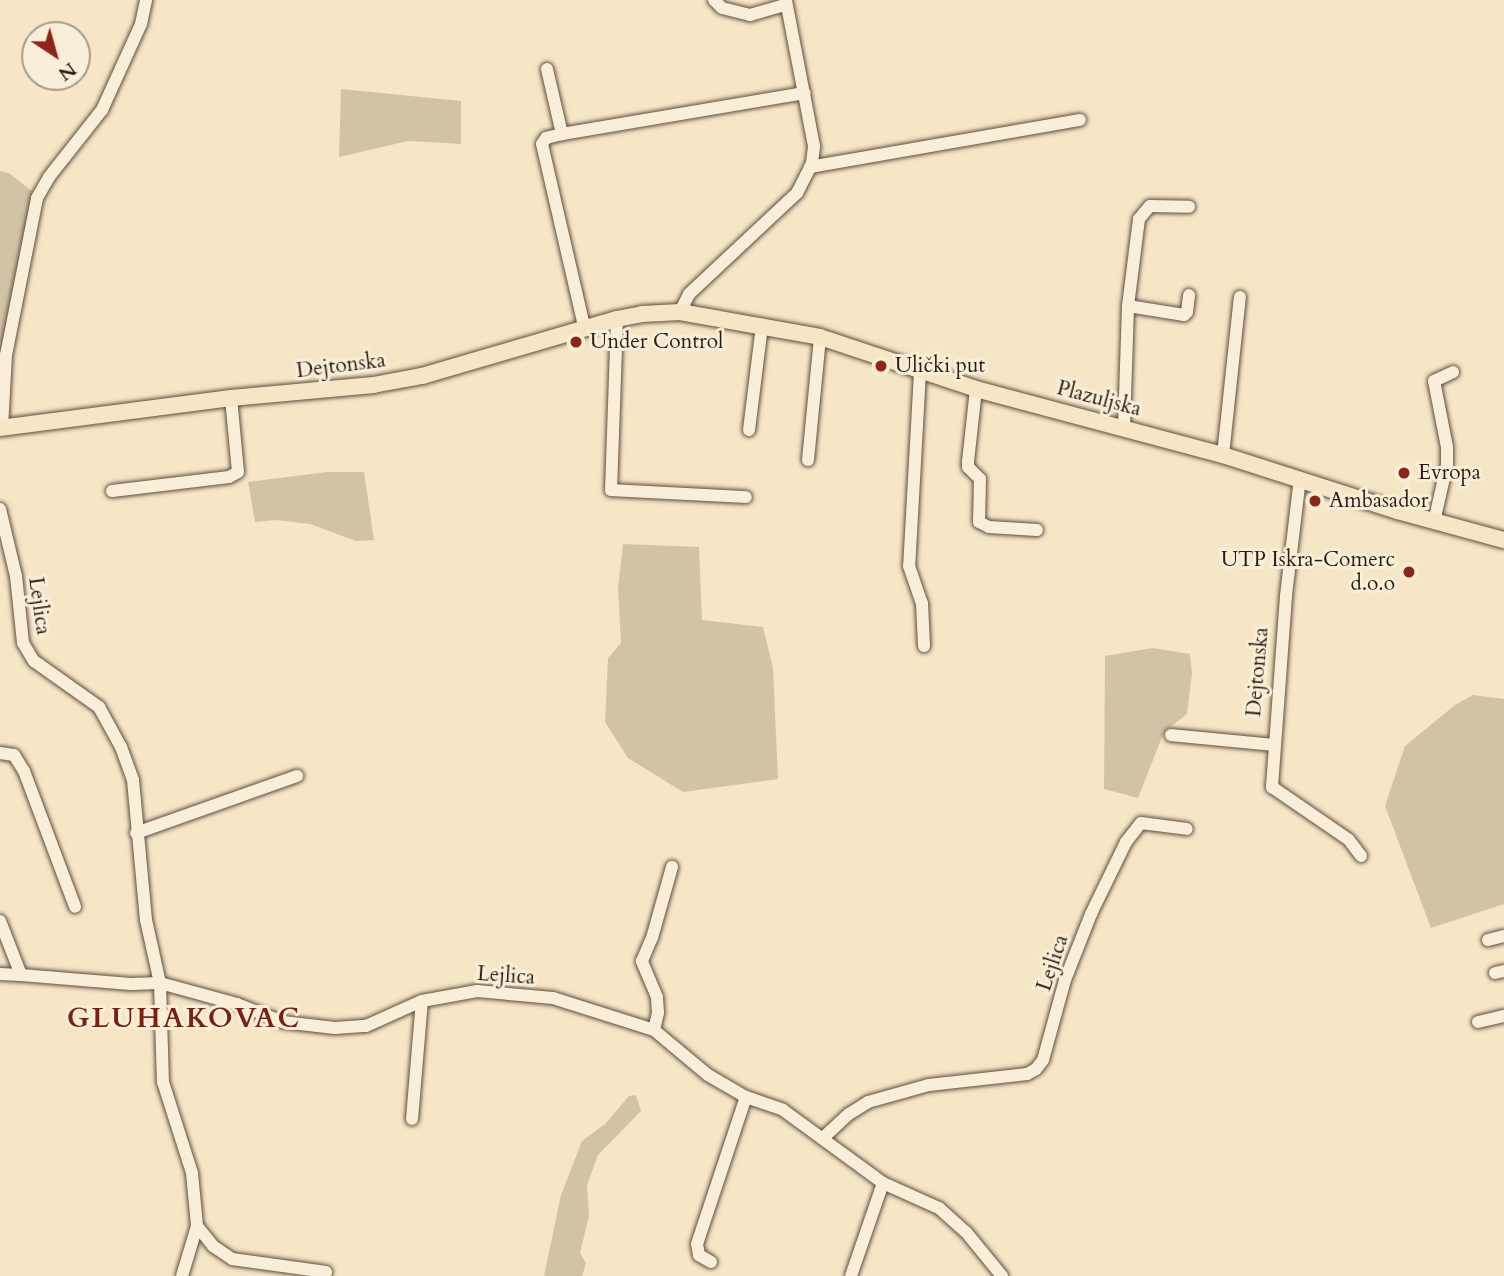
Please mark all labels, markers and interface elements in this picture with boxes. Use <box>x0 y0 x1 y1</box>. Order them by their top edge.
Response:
north arrow <box>21 21 91 91</box>
text: N <box>53 56 81 87</box>
place label: Under Control <box>590 329 723 355</box>
marker: Under Control <box>568 334 584 350</box>
street label: Dejtonska <box>295 348 387 384</box>
place label: Ulički put <box>895 353 985 379</box>
marker: Ulički put <box>873 358 889 374</box>
street label: Plazuljska <box>1054 376 1144 422</box>
place label: Evropa <box>1418 460 1481 486</box>
marker: Evropa <box>1396 465 1412 481</box>
place label: Ambasador <box>1329 488 1428 514</box>
marker: Ambasador <box>1307 493 1323 509</box>
place label: UTP Iskra-Comerc d.o.o <box>1221 547 1395 597</box>
marker: UTP Iskra-Comerc d.o.o <box>1401 564 1417 580</box>
street label: Lejlica <box>22 576 56 636</box>
street label: Dejtonska <box>1242 626 1274 718</box>
street label: Lejlica <box>1032 931 1074 995</box>
street label: Lejlica <box>476 961 536 991</box>
district label: GLUHAKOVAC <box>68 1001 300 1035</box>

